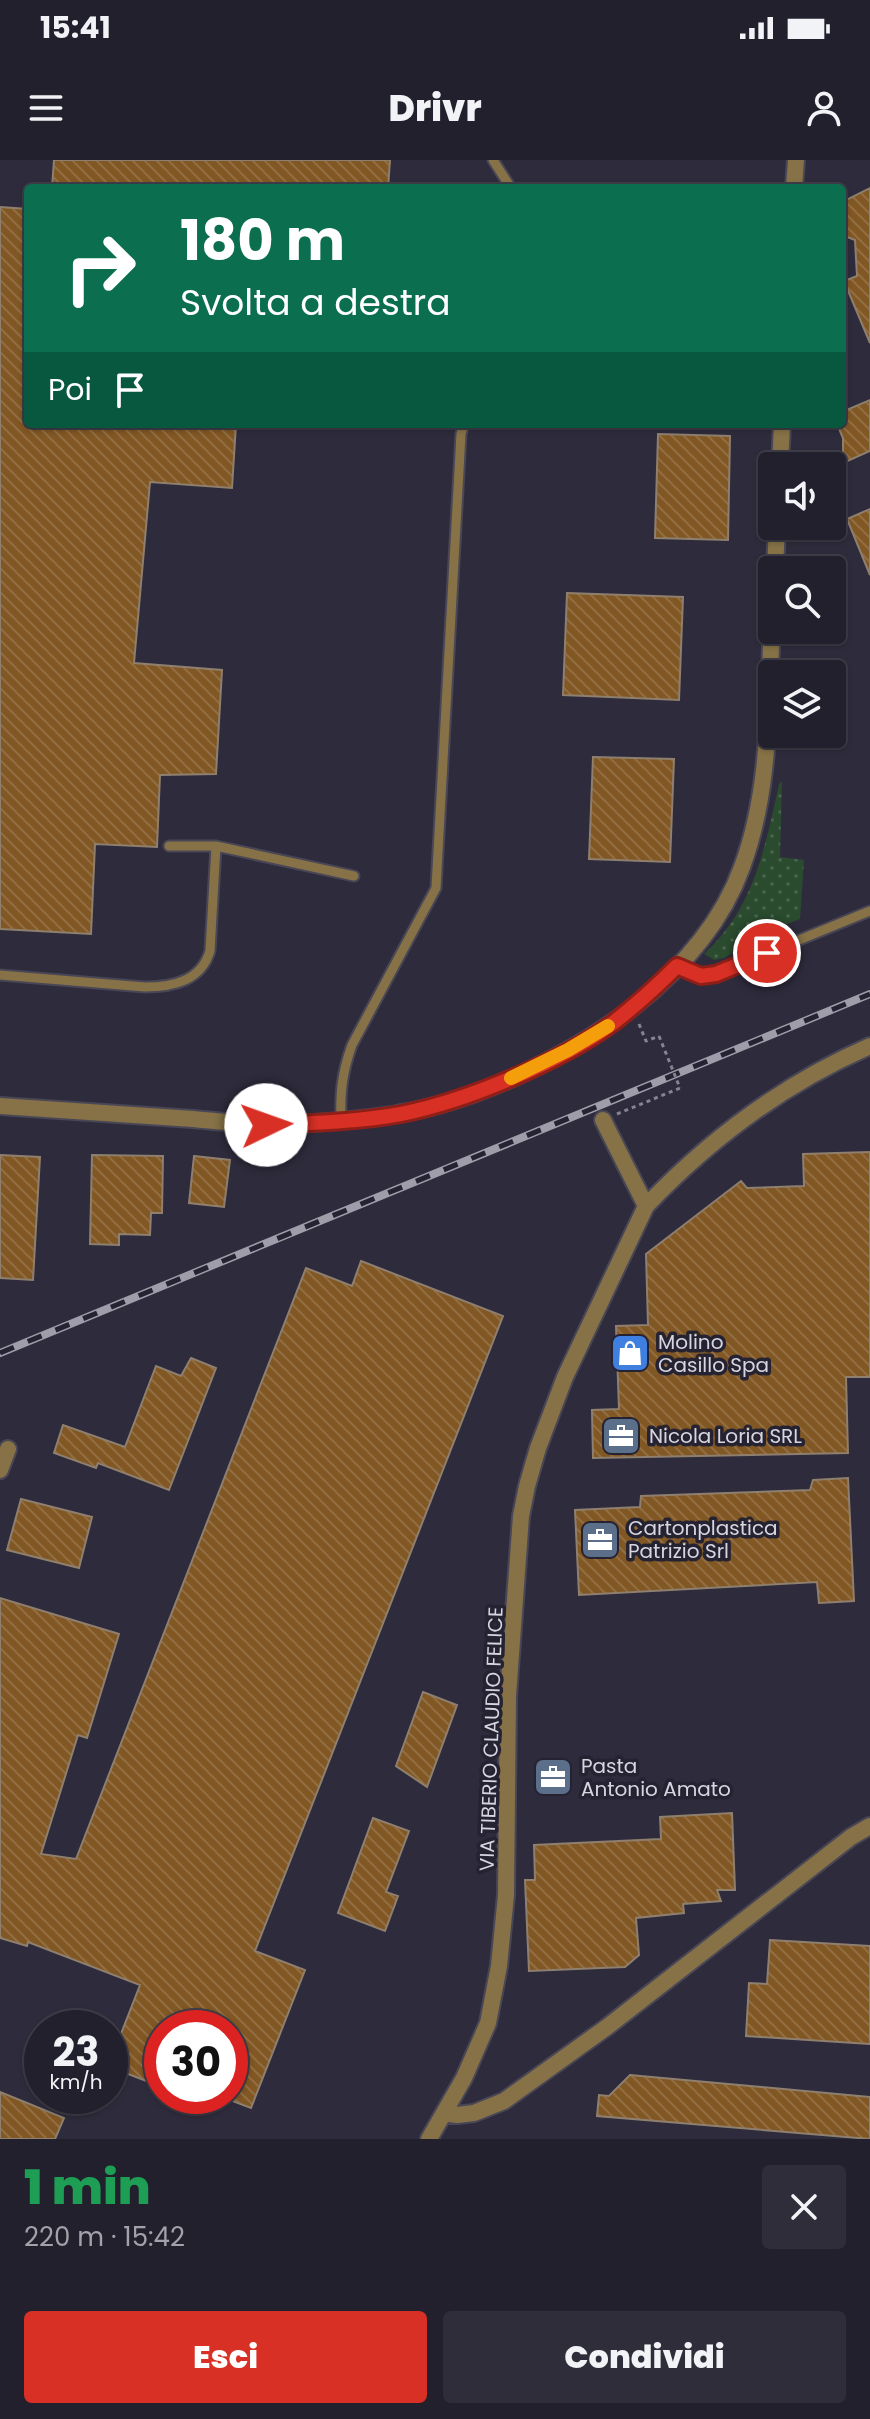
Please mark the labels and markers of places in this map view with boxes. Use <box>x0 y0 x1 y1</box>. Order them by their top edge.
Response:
pin <box>733 919 801 987</box>
place label: Molino Casillo Spa <box>658 1328 769 1379</box>
shop icon: Molino Casillo Spa <box>609 1332 651 1374</box>
office icon: Nicola Loria SRL <box>600 1415 642 1457</box>
place label: Nicola Loria SRL <box>649 1422 802 1450</box>
place label: Cartonplastica Patrizio Srl <box>628 1514 778 1565</box>
office icon: Cartonplastica Patrizio Srl <box>579 1519 621 1561</box>
place label: Pasta Antonio Amato <box>581 1752 731 1803</box>
office icon: Pasta Antonio Amato <box>532 1756 574 1798</box>

